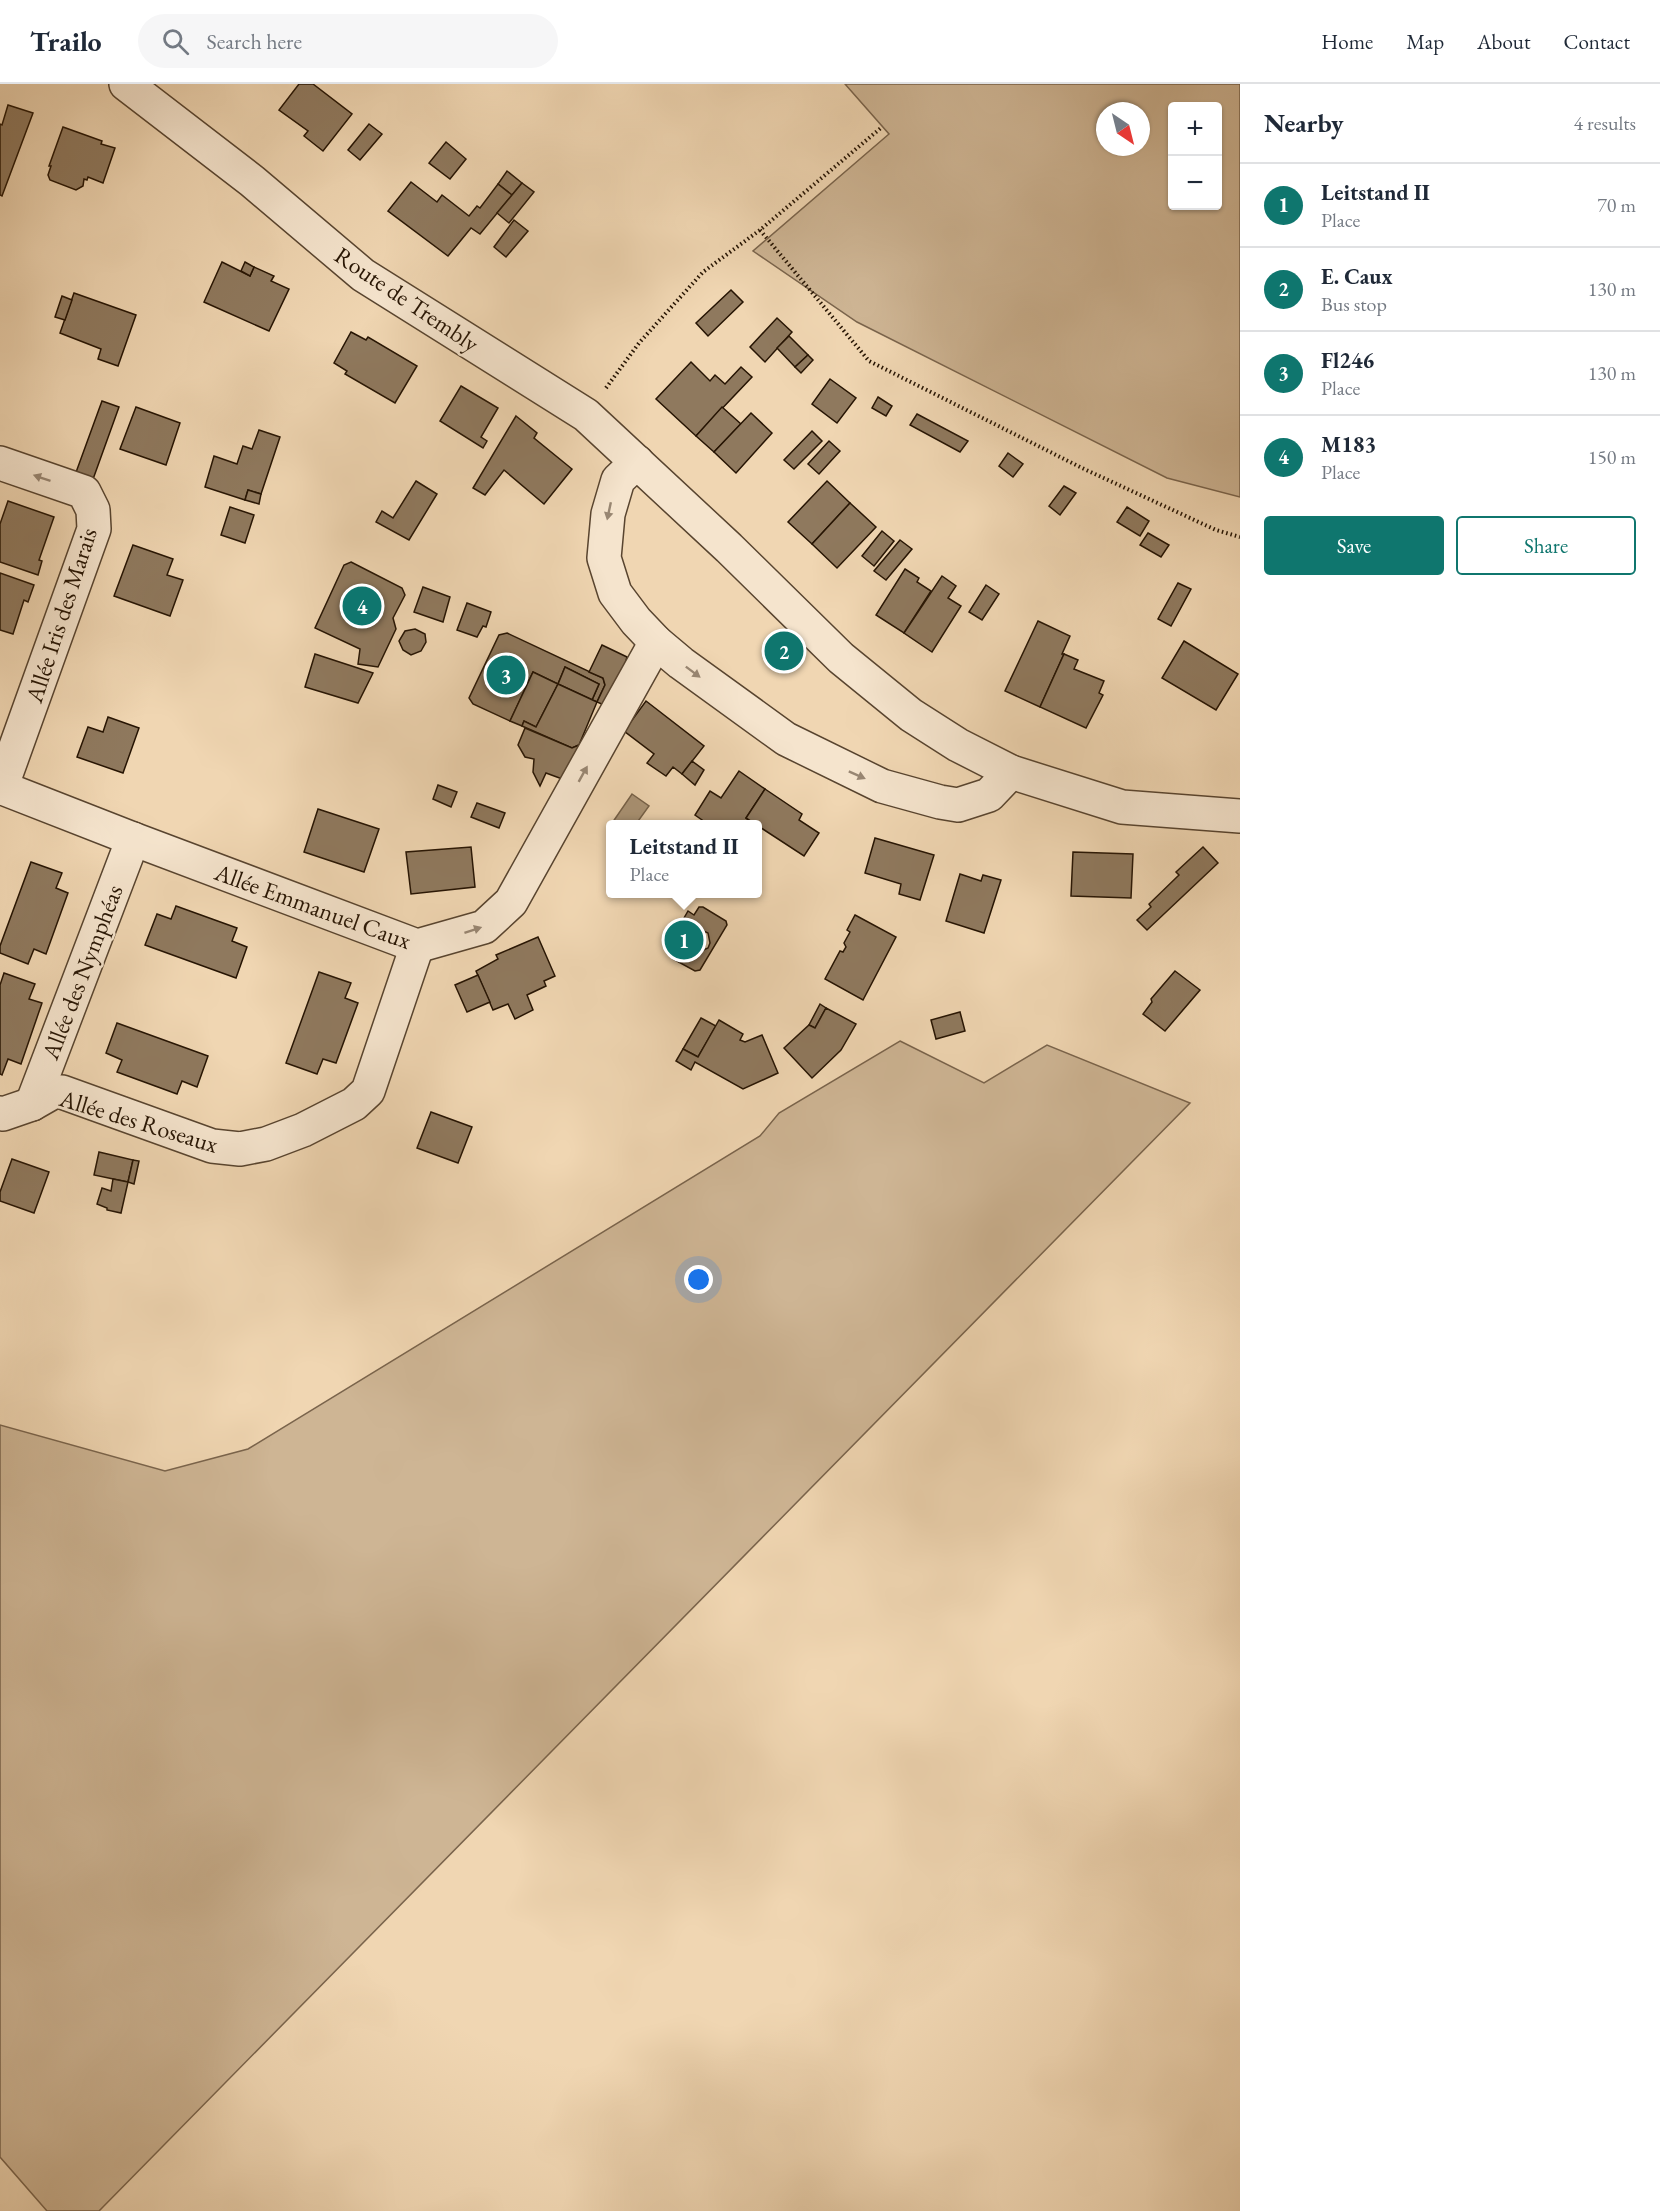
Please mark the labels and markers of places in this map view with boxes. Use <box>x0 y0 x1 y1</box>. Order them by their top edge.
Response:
pin: 4 <box>342 584 382 628</box>
pin: 2 <box>764 628 804 674</box>
pin: 3 <box>486 652 526 698</box>
pin: 1 <box>664 918 704 962</box>

